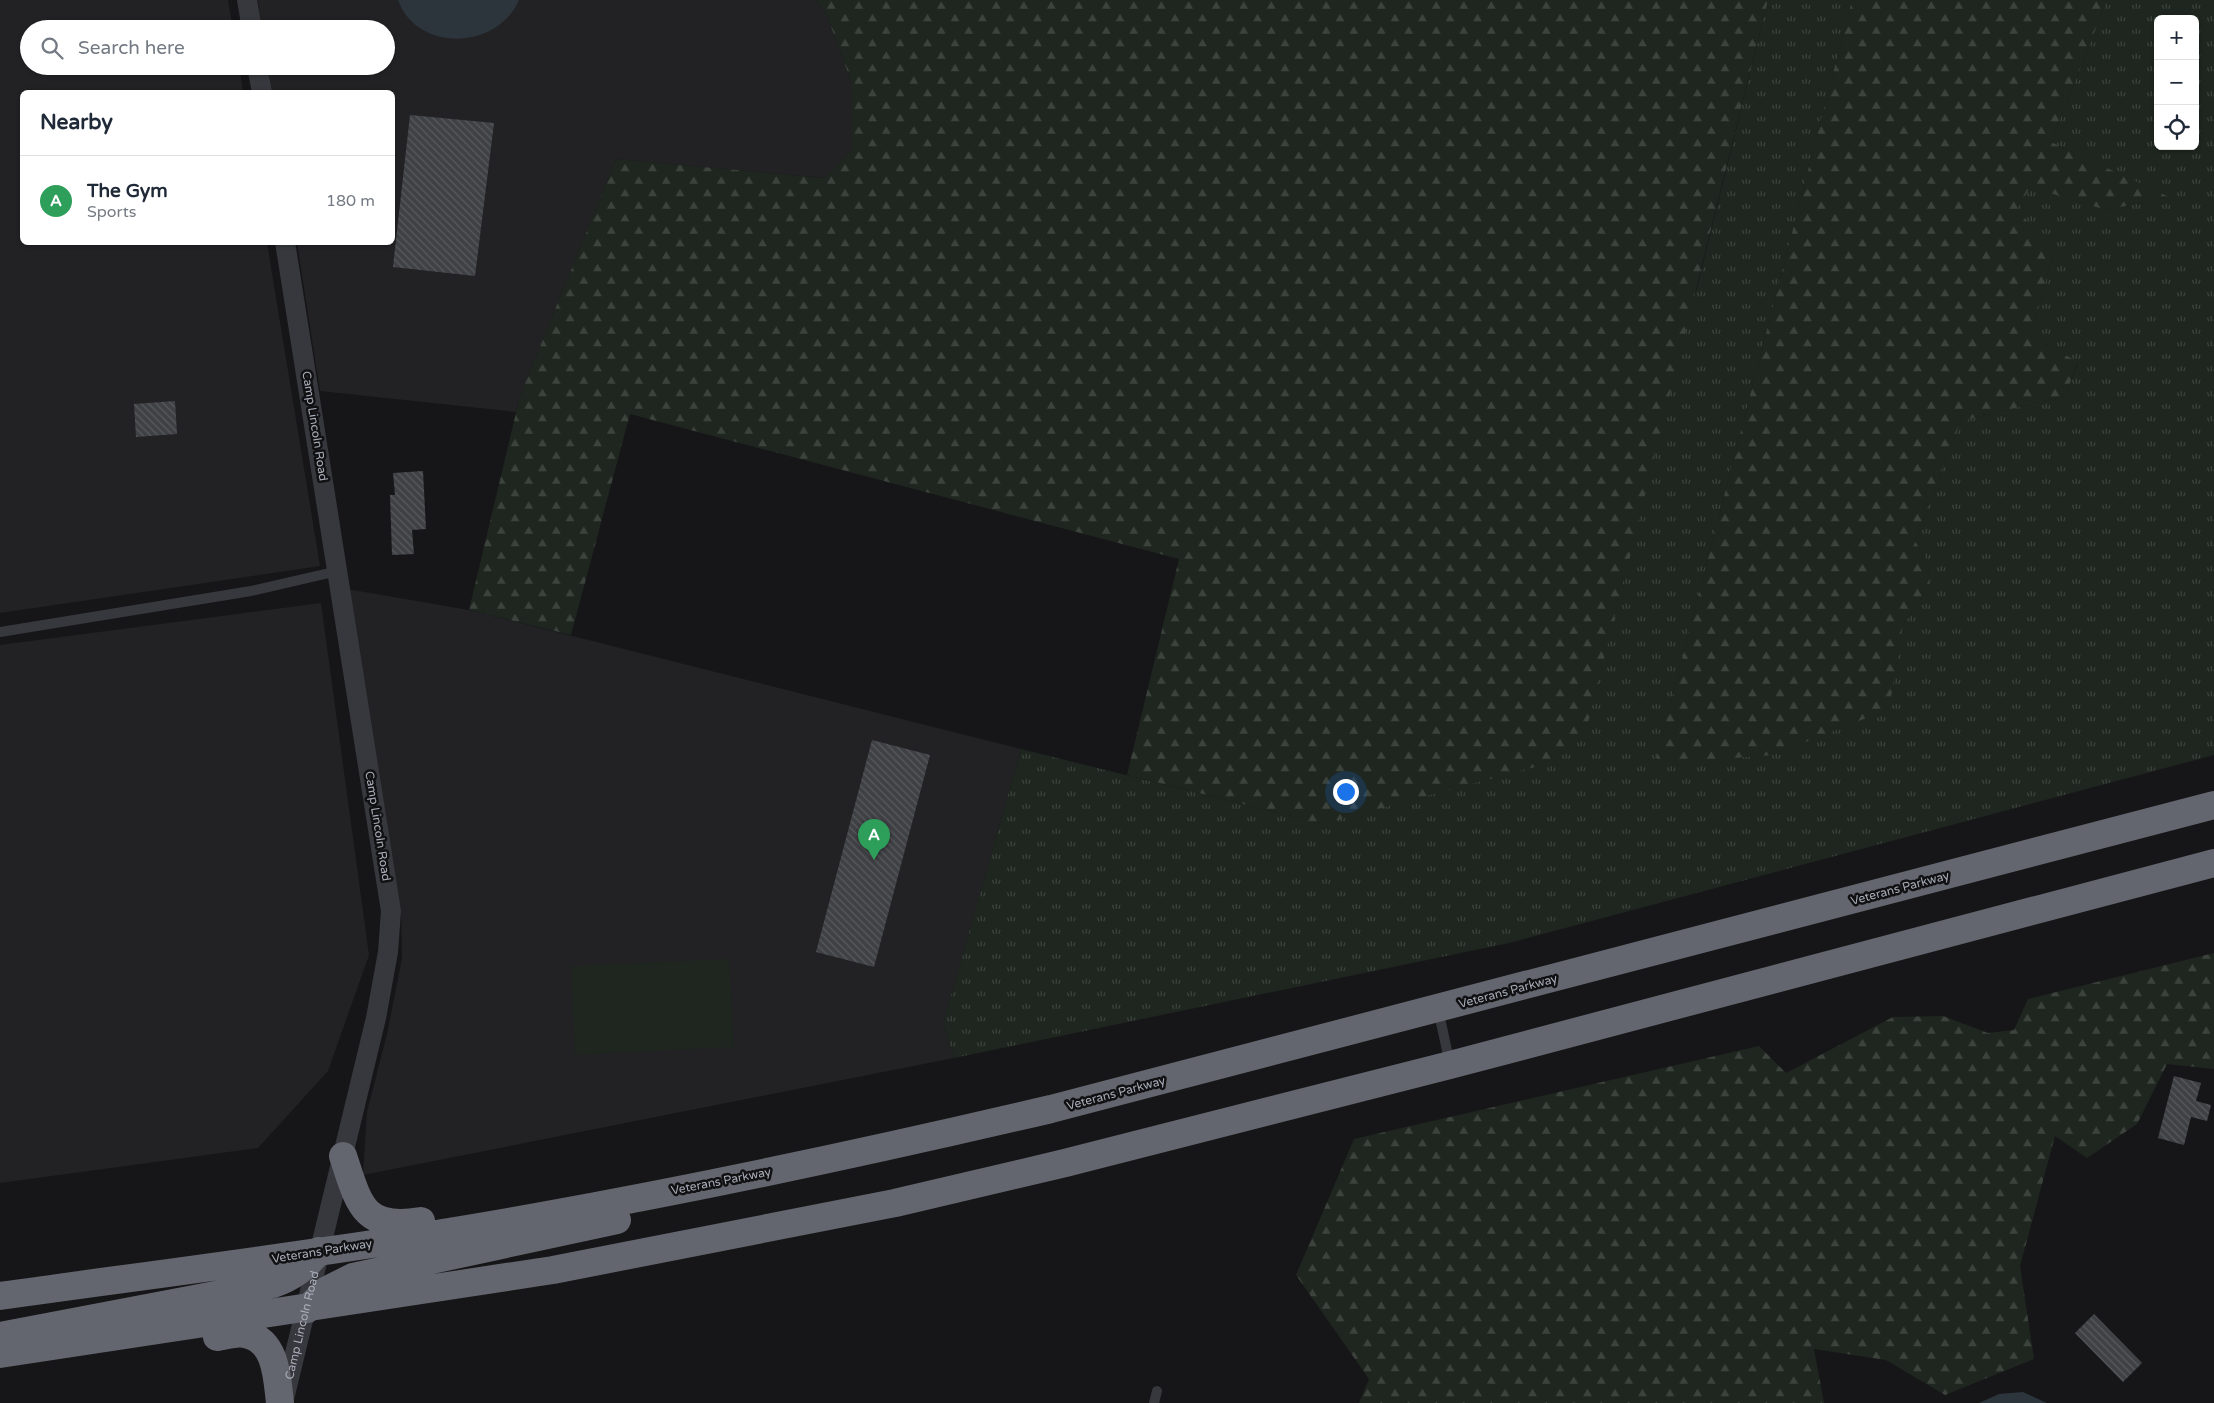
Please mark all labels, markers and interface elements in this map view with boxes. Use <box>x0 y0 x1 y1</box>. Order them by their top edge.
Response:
map controls <box>2154 15 2199 150</box>
button: + <box>2154 15 2199 60</box>
search box <box>20 20 395 75</box>
icon: search <box>38 34 66 62</box>
text: Search here <box>78 37 185 59</box>
button: − <box>2154 60 2199 105</box>
button: locate <box>2154 105 2199 150</box>
text: Nearby <box>40 110 113 135</box>
text: The Gym <box>87 180 168 202</box>
text: A <box>50 191 62 211</box>
text: 180 m <box>326 191 375 211</box>
text: Sports <box>87 202 136 222</box>
street label: Camp Lincoln Road <box>299 370 331 482</box>
street label: Camp Lincoln Road <box>362 770 394 882</box>
your location <box>1333 779 1359 805</box>
pin: A <box>858 819 890 860</box>
street label: Veterans Parkway <box>1849 868 1951 908</box>
street label: Veterans Parkway <box>1457 971 1559 1011</box>
street label: Veterans Parkway <box>1065 1073 1167 1113</box>
street label: Veterans Parkway <box>670 1164 773 1198</box>
street label: Veterans Parkway <box>271 1236 374 1266</box>
street label: Camp Lincoln Road <box>282 1269 322 1381</box>

